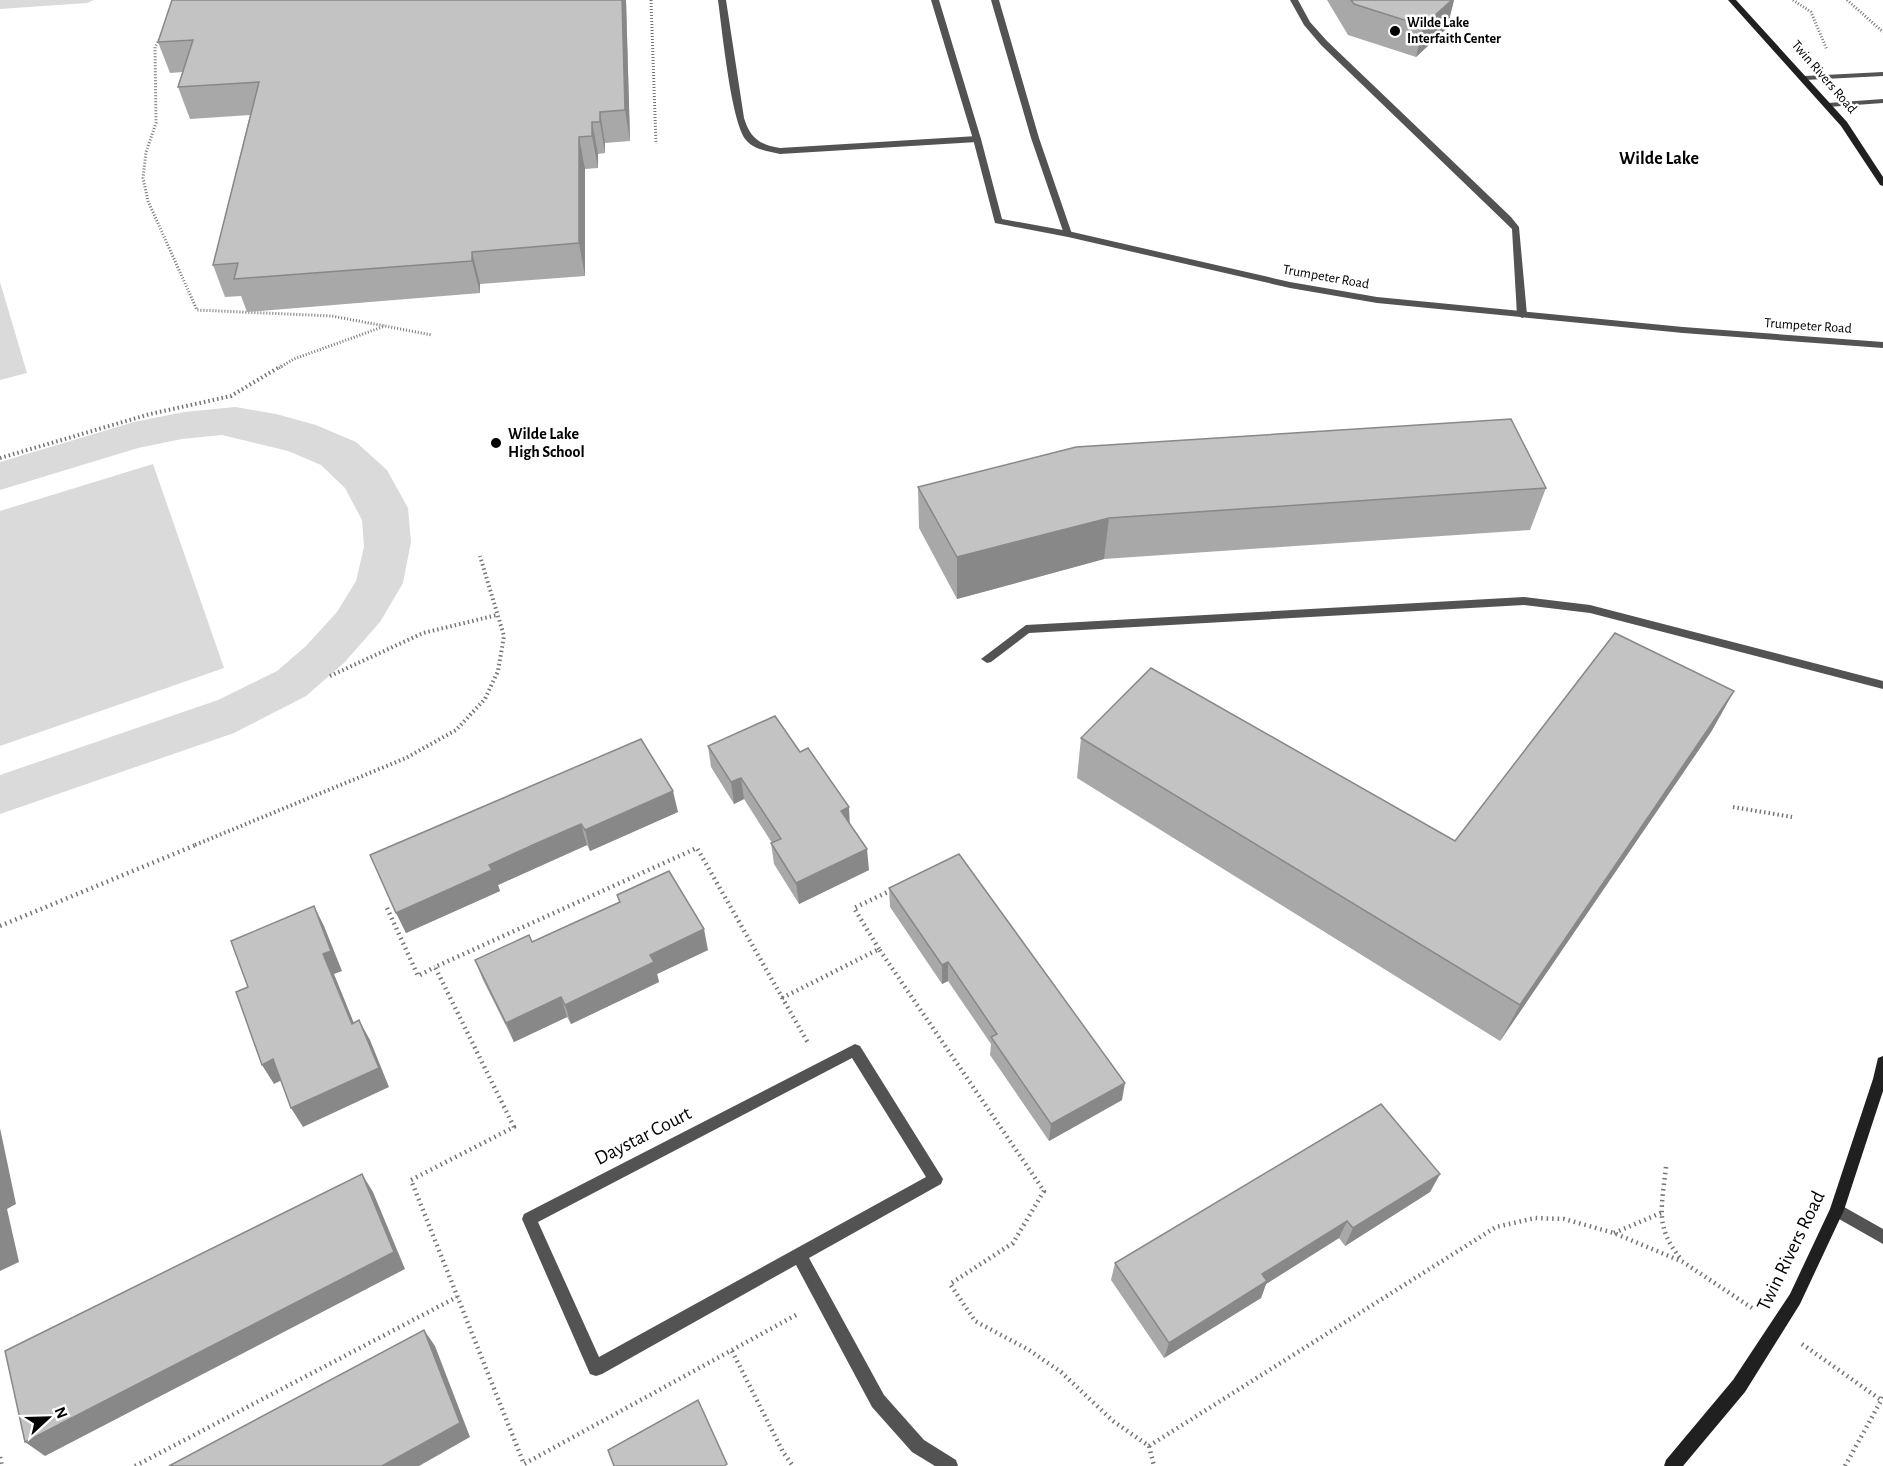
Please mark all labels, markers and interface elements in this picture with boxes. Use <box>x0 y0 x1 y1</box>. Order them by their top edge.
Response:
place label: Wilde Lake Interfaith Center <box>1407 16 1501 46</box>
marker: Wilde Lake Interfaith Center <box>1388 24 1402 38</box>
street label: Twin Rivers Road <box>1789 38 1859 116</box>
district label: Wilde Lake <box>1619 150 1699 168</box>
street label: Trumpeter Road <box>1282 262 1370 292</box>
street label: Trumpeter Road <box>1764 316 1852 336</box>
place label: Wilde Lake High School <box>508 426 585 460</box>
marker: Wilde Lake High School <box>489 436 503 450</box>
street label: Daystar Court <box>591 1103 695 1169</box>
street label: Twin Rivers Road <box>1753 1188 1829 1314</box>
north arrow <box>18 1388 78 1448</box>
text: N <box>51 1405 70 1421</box>

